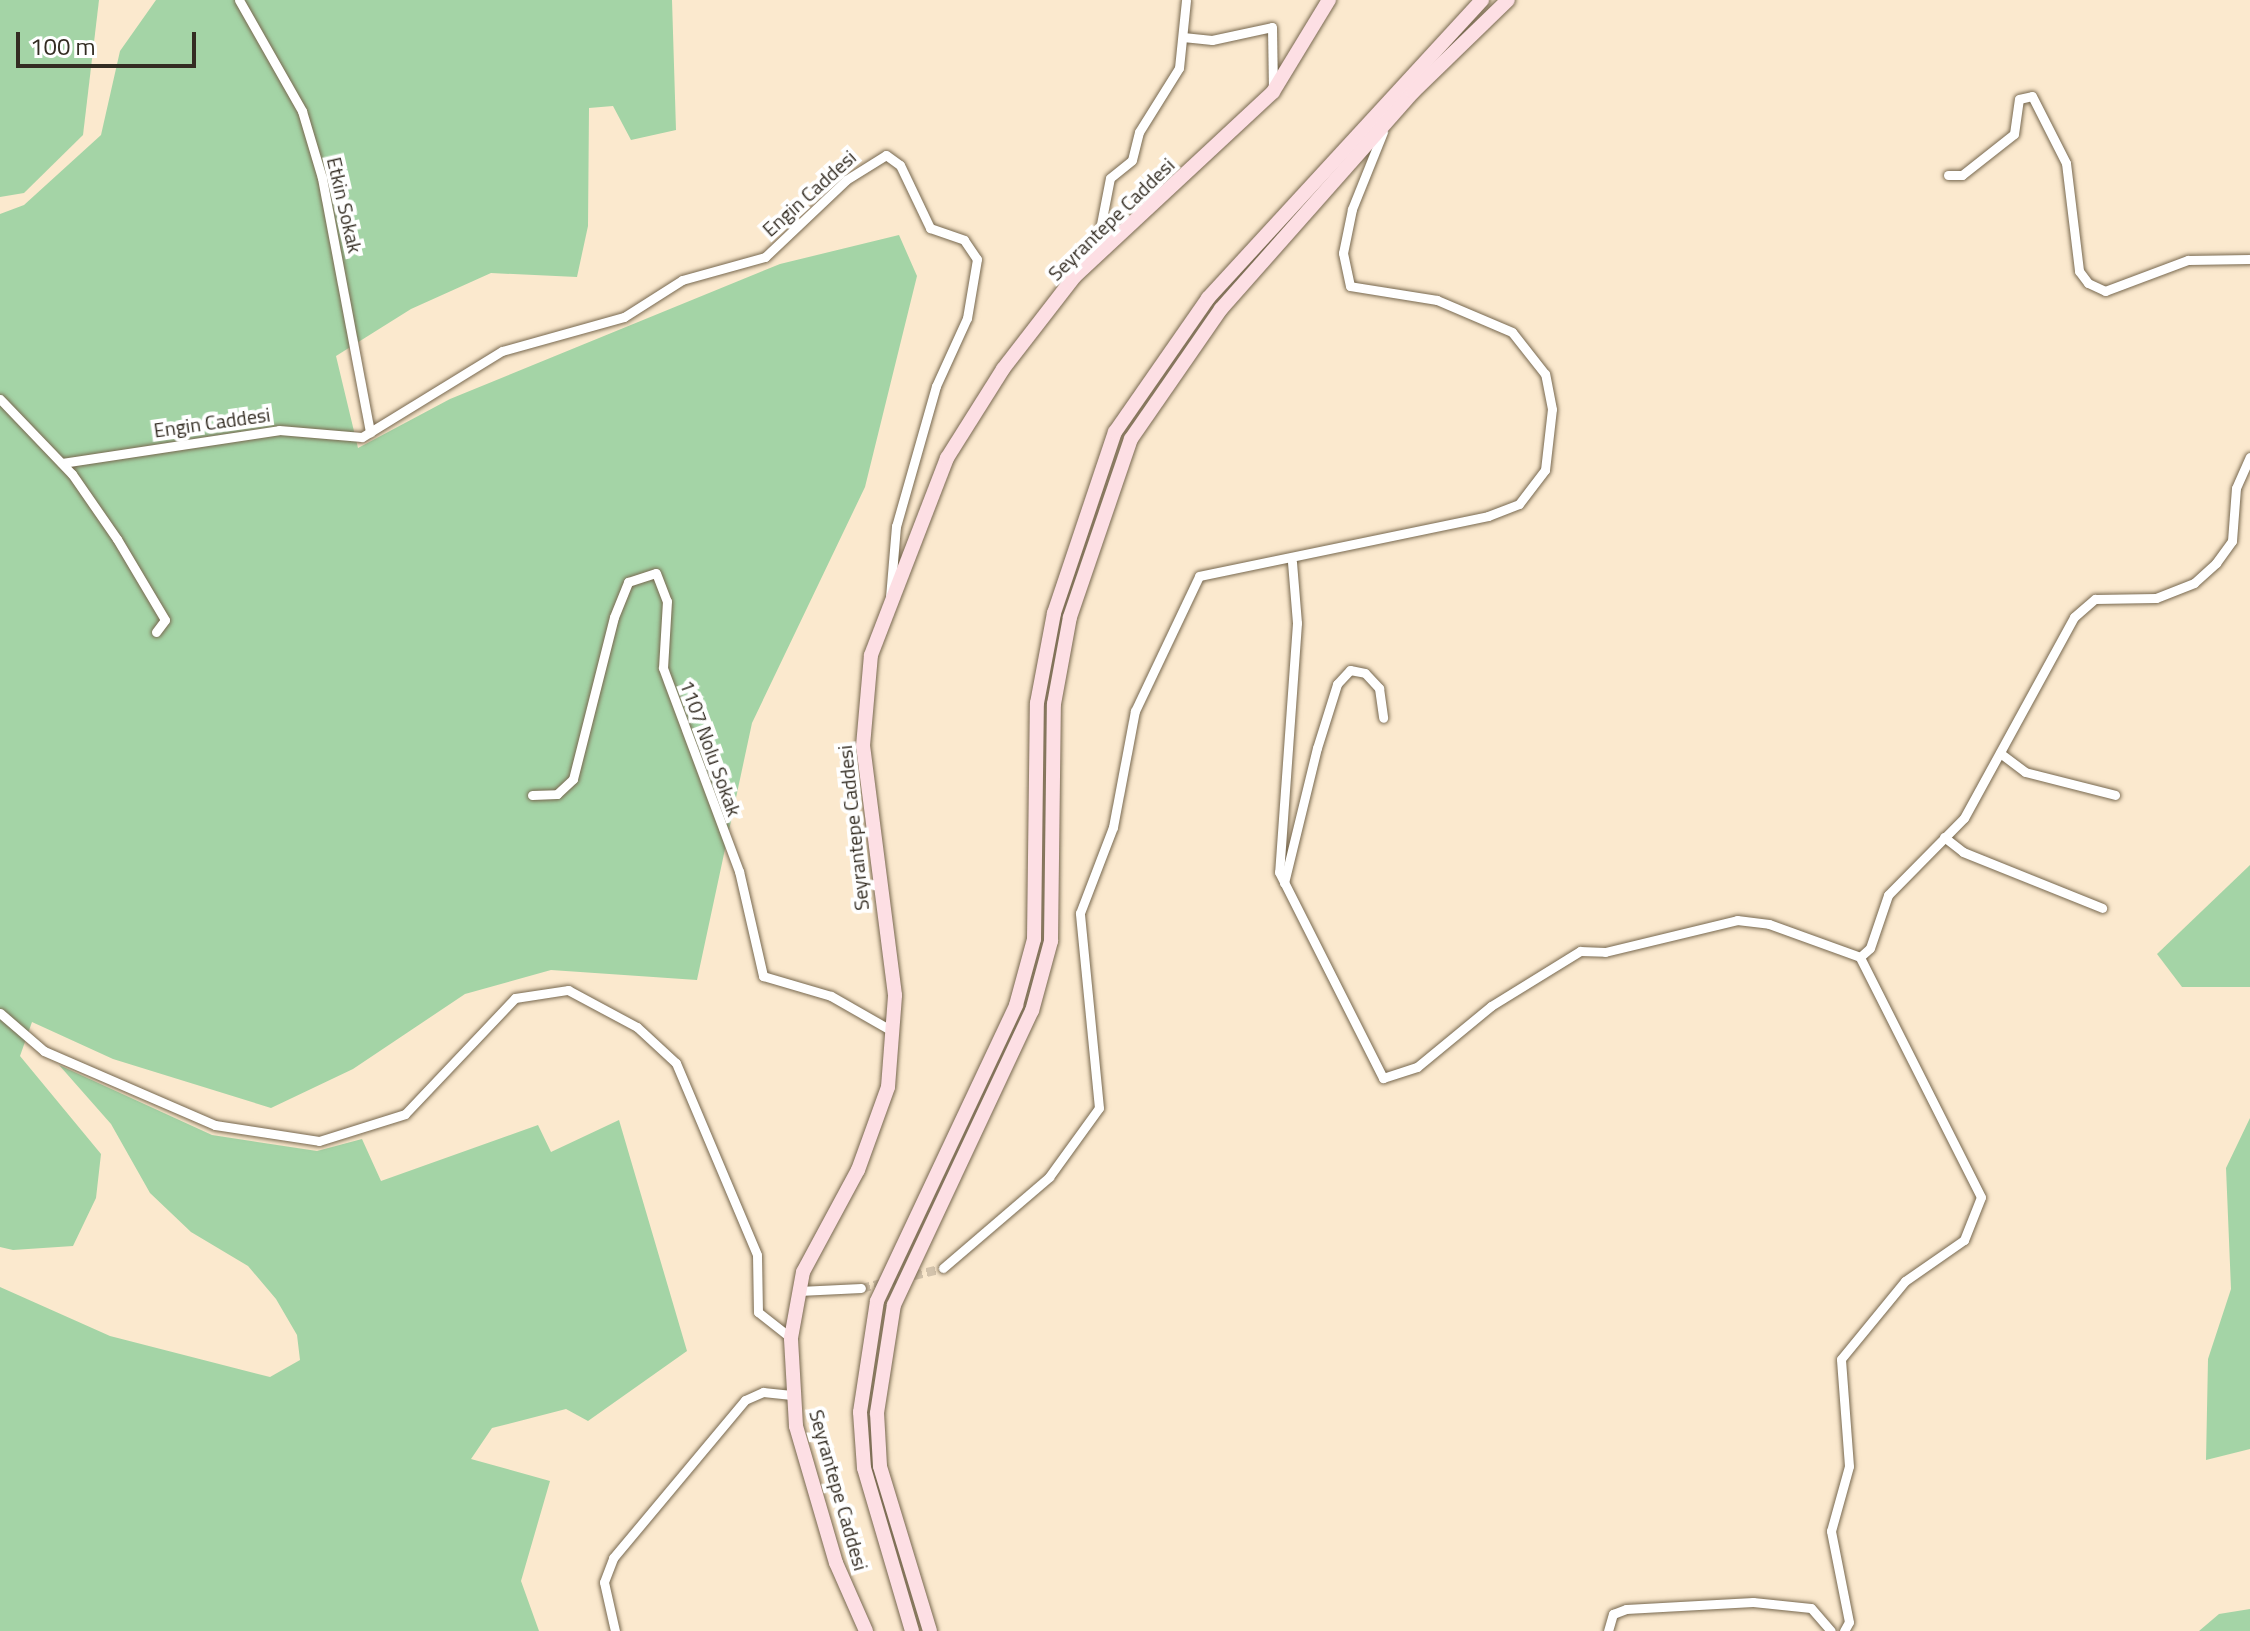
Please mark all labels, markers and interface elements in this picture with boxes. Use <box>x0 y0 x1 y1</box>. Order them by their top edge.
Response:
scale bar <box>20 16 200 66</box>
text: 100 m <box>30 28 96 64</box>
street label: Engin Caddesi <box>757 145 861 241</box>
street label: Seyrantepe Caddesi <box>1043 153 1179 285</box>
street label: Etkin Sokak <box>322 155 368 255</box>
street label: Engin Caddesi <box>152 402 272 442</box>
street label: 1107 Nolu Sokak <box>675 677 747 819</box>
street label: Seyrantepe Caddesi <box>832 744 874 912</box>
street label: Seyrantepe Caddesi <box>805 1407 873 1573</box>

